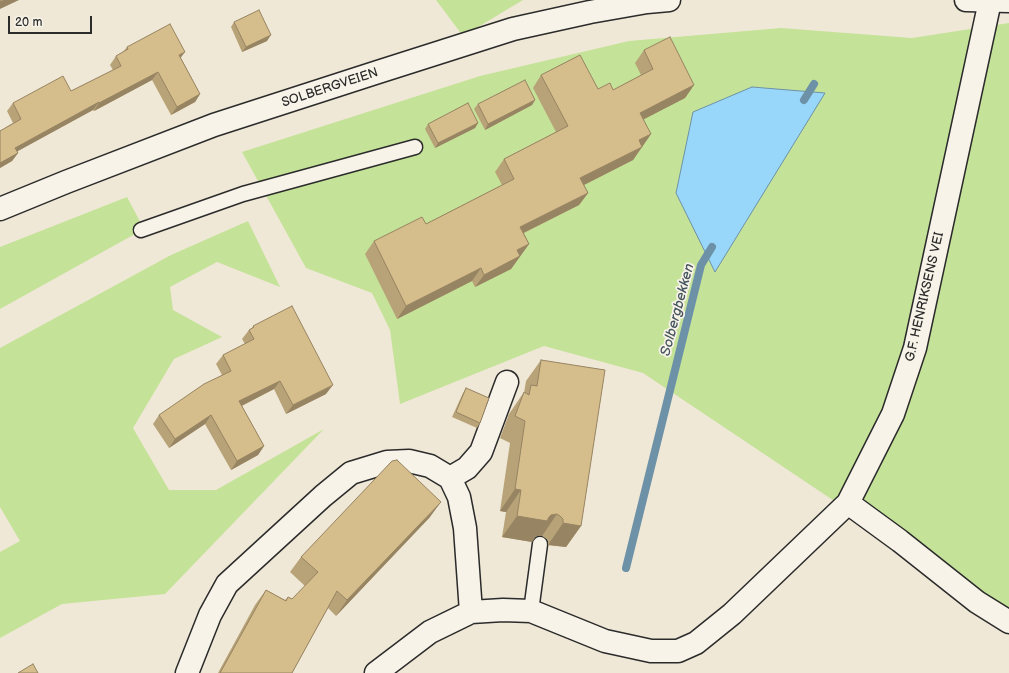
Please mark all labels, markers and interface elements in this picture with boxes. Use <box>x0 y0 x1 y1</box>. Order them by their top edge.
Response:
scale bar <box>10 8 94 34</box>
text: 20 m <box>15 15 42 30</box>
street label: SOLBERGVEIEN <box>280 65 380 111</box>
street label: G.F. HENRIKSENS VEI <box>902 231 948 363</box>
water label: Solbergbekken <box>658 262 698 358</box>

